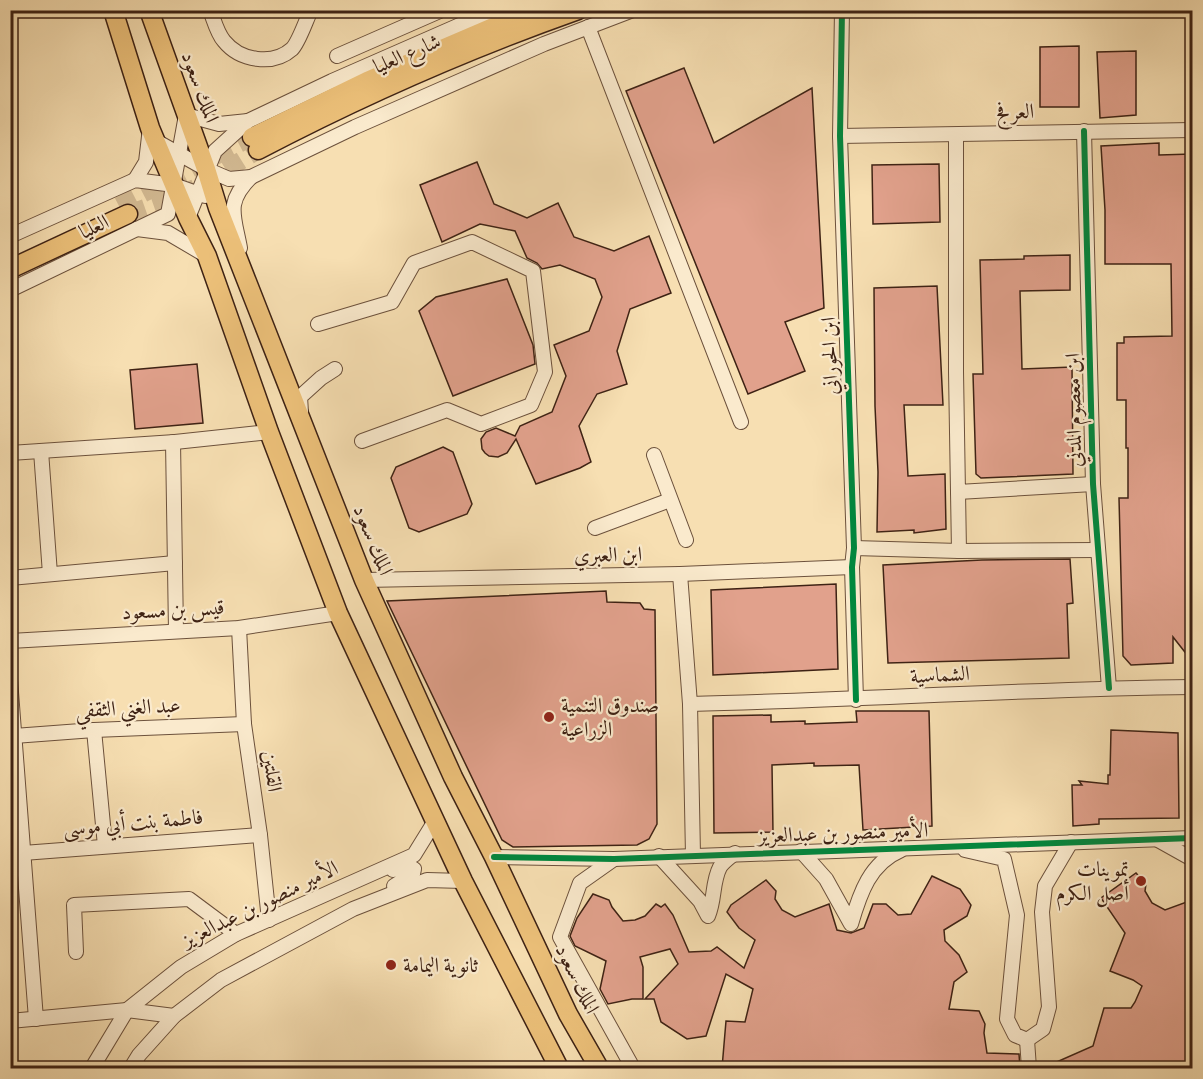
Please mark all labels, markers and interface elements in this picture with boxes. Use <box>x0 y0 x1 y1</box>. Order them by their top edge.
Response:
street label: شارع العليا <box>369 28 446 84</box>
street label: الملك سعود <box>175 48 225 126</box>
street label: العرفج <box>995 98 1035 130</box>
street label: العليا <box>75 208 113 246</box>
street label: ابن الحوراني <box>815 316 848 395</box>
street label: ابن معصوم المدني <box>1060 353 1092 467</box>
street label: الملك سعود <box>347 501 399 579</box>
street label: ابن العبري <box>574 541 642 571</box>
street label: قيس بن مسعود <box>121 594 225 626</box>
street label: الشماسية <box>909 660 971 690</box>
street label: عبد الغني الثقفي <box>75 692 182 730</box>
place label: صندوق التنمية الزراعية <box>561 692 659 743</box>
marker: صندوق التنمية الزراعية <box>542 710 556 724</box>
street label: القلتين <box>256 749 288 793</box>
street label: فاطمة بنت أبي موسى <box>62 801 205 846</box>
street label: الأمير منصور بن عبدالعزيز <box>755 815 929 850</box>
street label: الأمير منصور بن عبدالعزيز <box>175 853 343 954</box>
place label: تموينات أصل الكرم <box>1056 856 1129 911</box>
marker: تموينات أصل الكرم <box>1134 874 1148 888</box>
street label: الملك سعود <box>549 940 605 1018</box>
place label: ثانوية اليمامة <box>403 952 479 979</box>
marker: ثانوية اليمامة <box>384 958 398 972</box>

